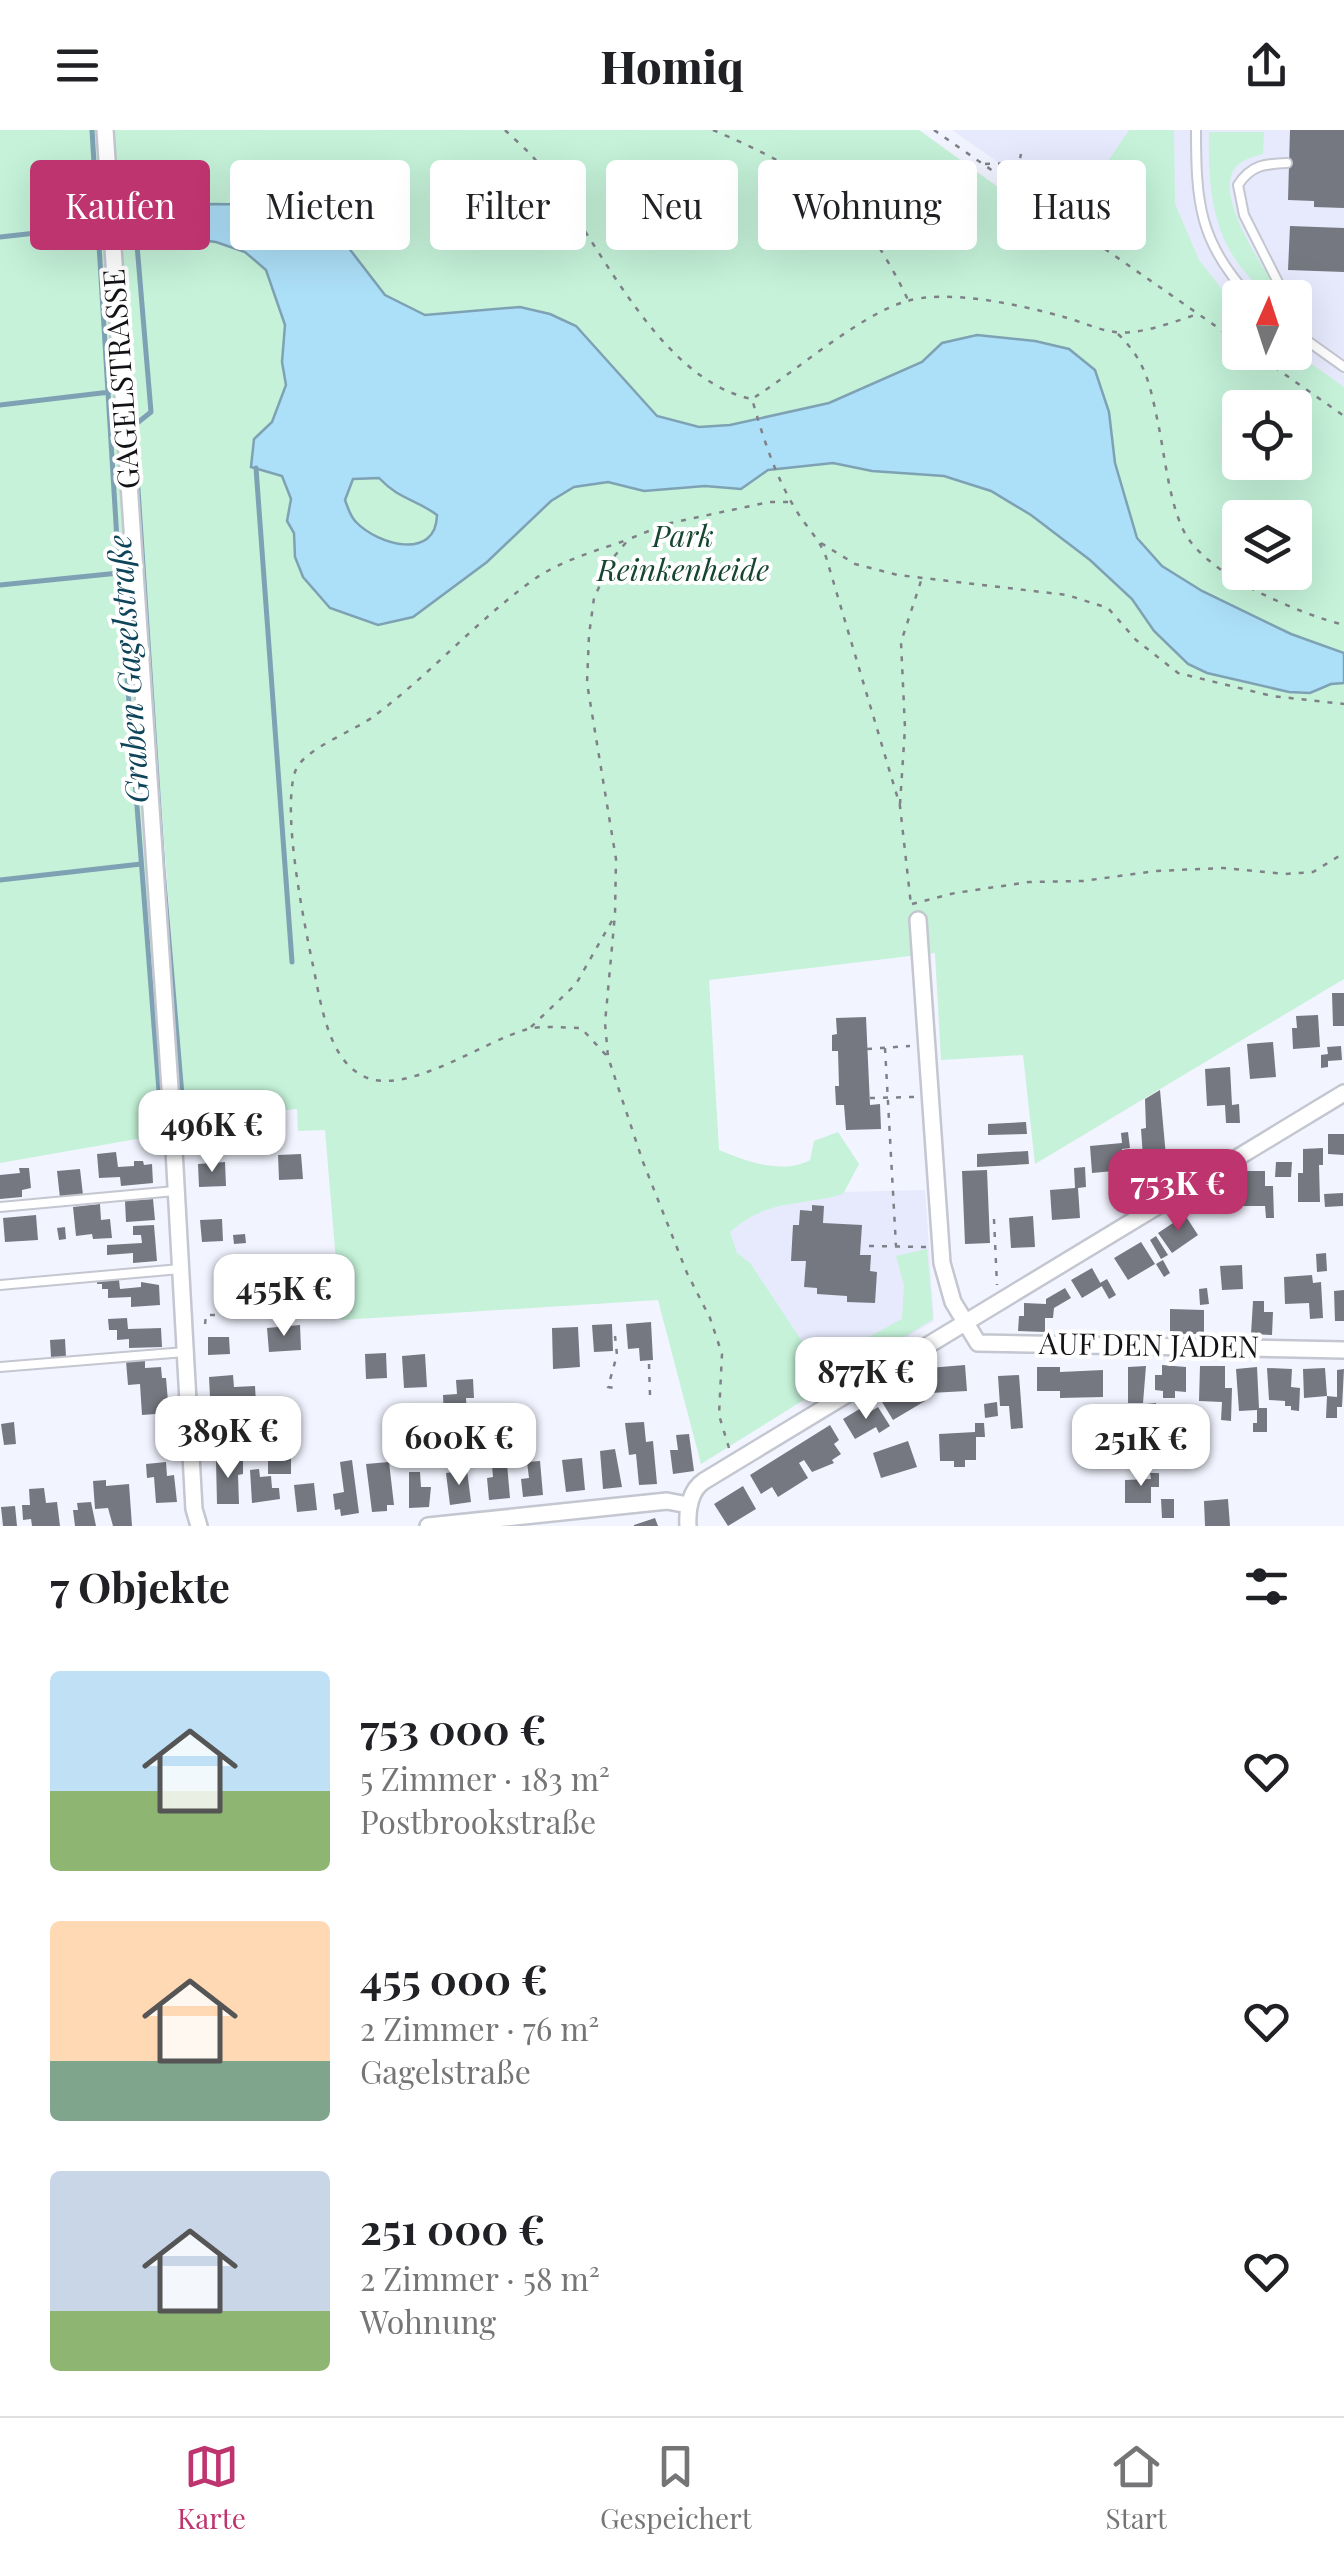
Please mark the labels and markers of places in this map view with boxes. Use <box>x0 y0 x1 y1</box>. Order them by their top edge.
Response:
pin: 496K € <box>131 1090 293 1175</box>
pin: 753K € <box>1097 1149 1259 1234</box>
pin: 455K € <box>203 1254 365 1339</box>
pin: 877K € <box>785 1337 947 1422</box>
pin: 389K € <box>147 1396 309 1481</box>
pin: 600K € <box>378 1403 540 1488</box>
pin: 251K € <box>1060 1404 1222 1489</box>

